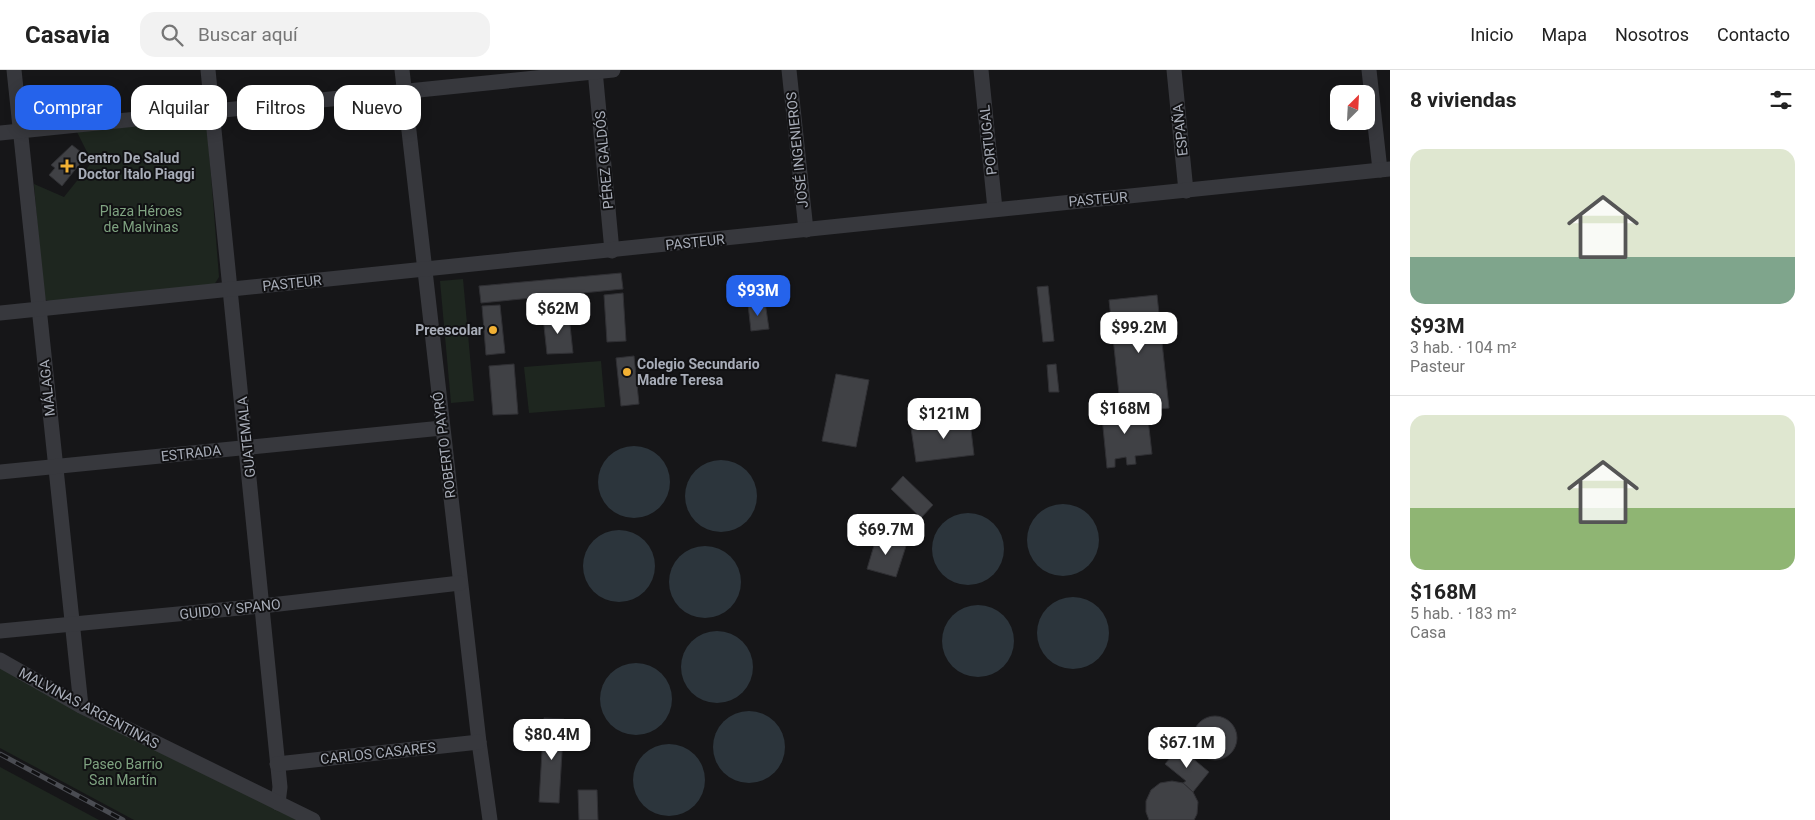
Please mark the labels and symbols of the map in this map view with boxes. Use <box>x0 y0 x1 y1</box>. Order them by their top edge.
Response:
north arrow <box>1330 85 1375 130</box>
street label: JOSÉ INGENIEROS <box>782 91 811 209</box>
street label: ESPAÑA <box>1168 103 1191 157</box>
street label: PORTUGAL <box>976 104 1000 176</box>
street label: PÉREZ GALDÓS <box>591 110 616 210</box>
place label: Centro De Salud Doctor Italo Piaggi <box>78 150 195 182</box>
marker: Centro De Salud Doctor Italo Piaggi <box>60 159 74 173</box>
street label: PASTEUR <box>1068 188 1129 210</box>
park label: Plaza Héroes de Malvinas <box>100 203 182 235</box>
street label: PASTEUR <box>665 231 726 253</box>
street label: PASTEUR <box>262 272 323 294</box>
pin: $93M <box>728 274 788 317</box>
pin: $62M <box>528 292 588 335</box>
pin: $99.2M <box>1098 312 1180 354</box>
place label: Preescolar <box>415 322 483 338</box>
marker: Preescolar <box>487 324 499 336</box>
place label: Colegio Secundario Madre Teresa <box>637 356 760 388</box>
street label: MÁLAGA <box>35 359 58 417</box>
marker: Colegio Secundario Madre Teresa <box>621 366 633 378</box>
street label: ROBERTO PAYRÓ <box>429 391 458 499</box>
pin: $168M <box>1090 392 1160 435</box>
street label: GUATEMALA <box>234 396 258 478</box>
pin: $121M <box>909 398 979 440</box>
street label: ESTRADA <box>160 442 222 464</box>
pin: $69.7M <box>845 514 927 556</box>
street label: GUIDO Y SPANO <box>179 596 281 622</box>
street label: MALVINAS ARGENTINAS <box>16 664 162 752</box>
pin: $80.4M <box>511 718 593 761</box>
pin: $67.1M <box>1146 726 1228 769</box>
street label: CARLOS CASARES <box>319 739 437 767</box>
park label: Paseo Barrio San Martín <box>83 756 163 788</box>

